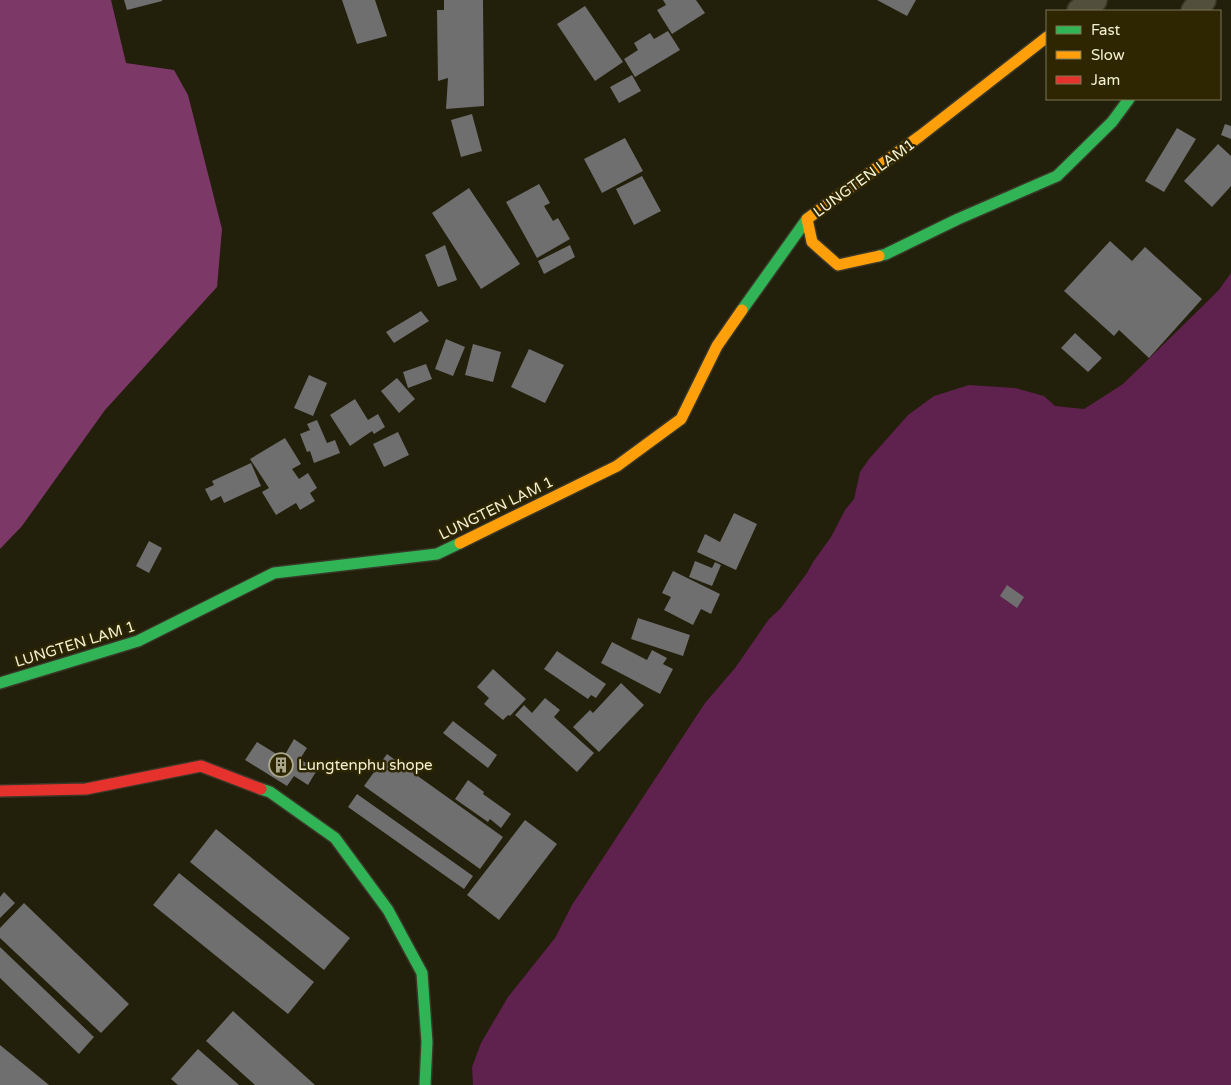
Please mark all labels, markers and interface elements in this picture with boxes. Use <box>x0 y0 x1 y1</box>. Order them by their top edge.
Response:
legend <box>1046 10 1221 100</box>
text: Fast <box>1091 21 1121 39</box>
text: Slow <box>1091 46 1125 64</box>
text: Jam <box>1091 71 1120 89</box>
street label: LUNGTEN LAM1 <box>810 135 918 221</box>
street label: LUNGTEN LAM 1 <box>436 472 556 544</box>
street label: LUNGTEN LAM 1 <box>13 617 137 671</box>
building icon: Lungtenphu shope <box>268 752 294 778</box>
place label: Lungtenphu shope <box>298 756 433 774</box>

